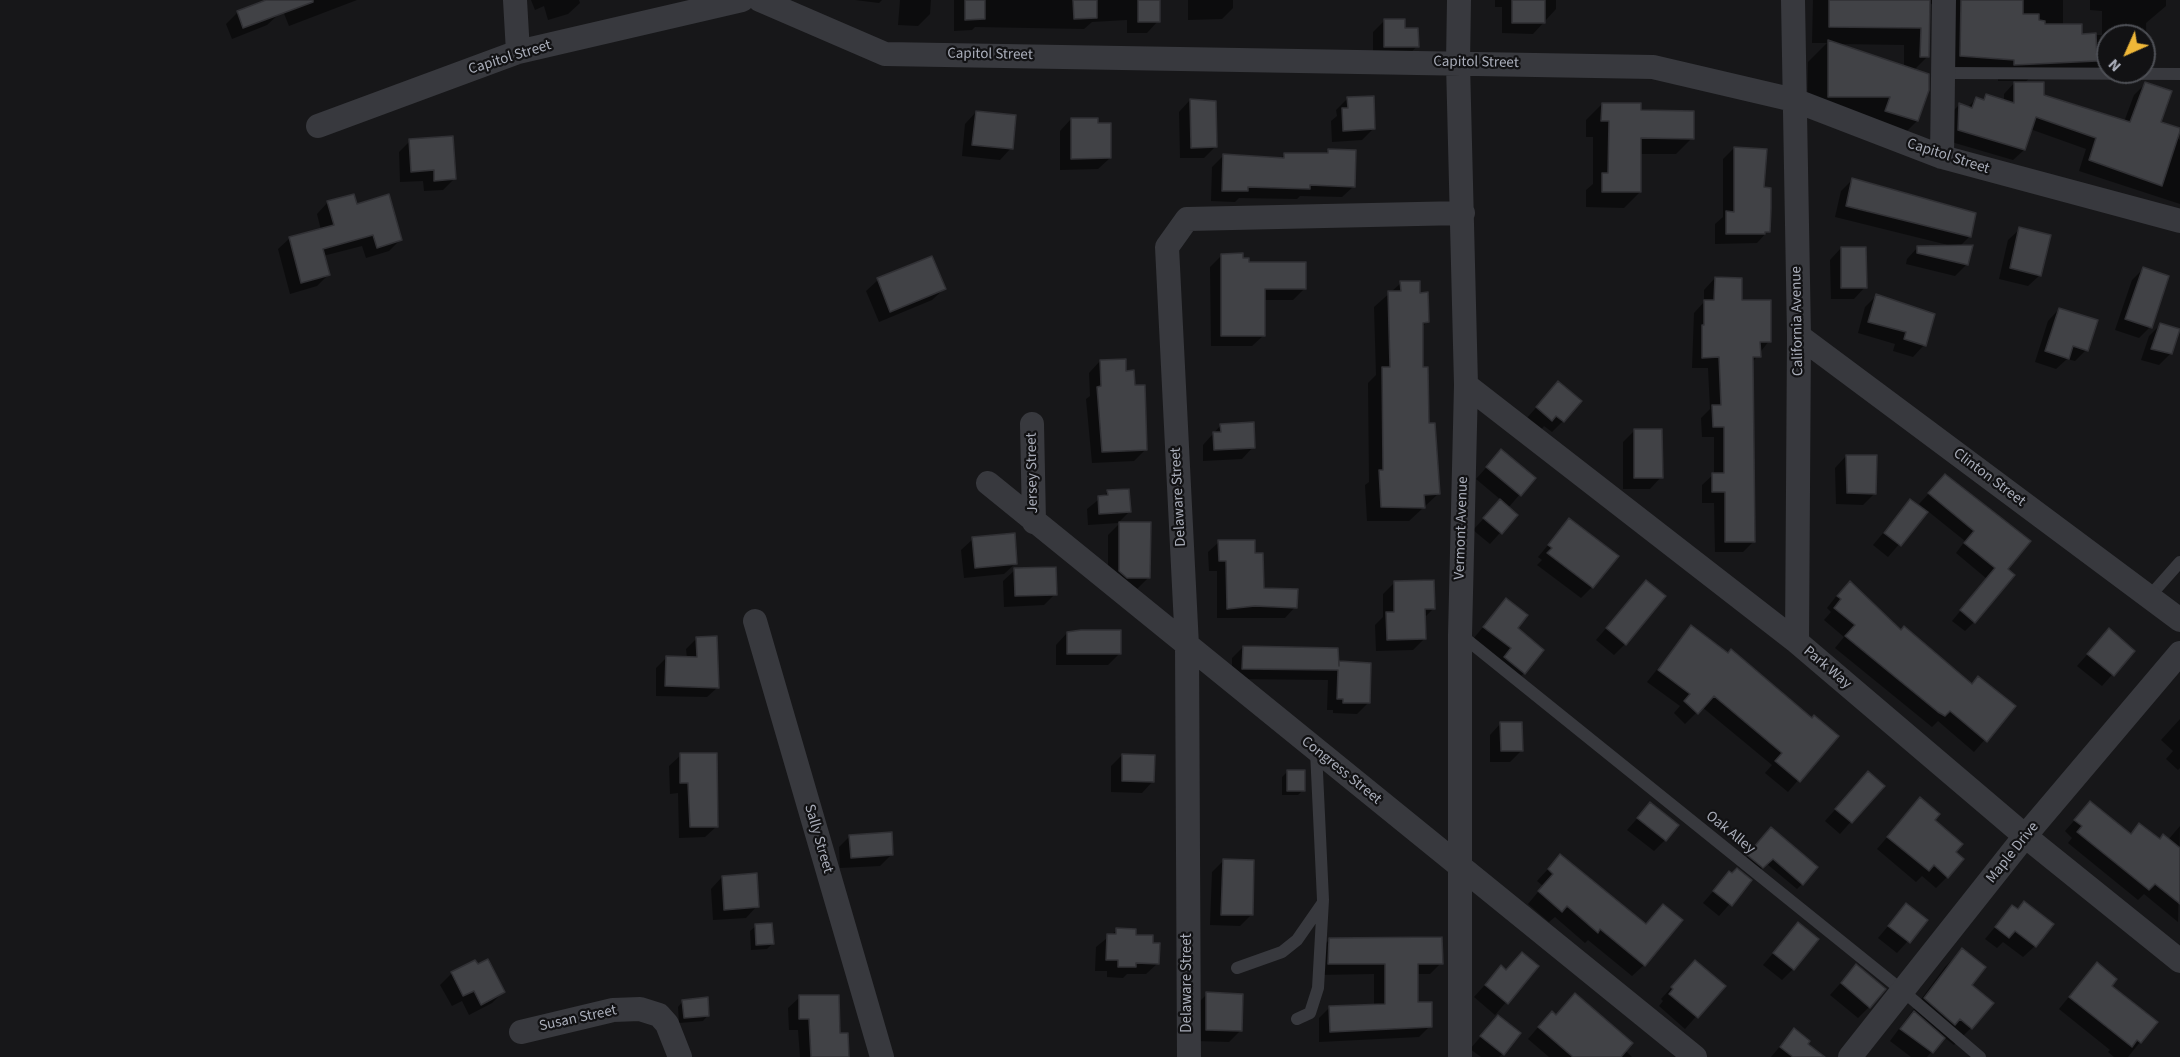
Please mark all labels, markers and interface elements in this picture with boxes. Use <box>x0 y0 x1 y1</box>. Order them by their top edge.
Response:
north arrow <box>2096 24 2156 84</box>
street label: Capitol Street <box>466 37 554 79</box>
street label: Capitol Street <box>947 45 1033 65</box>
street label: Capitol Street <box>1433 53 1519 73</box>
text: N <box>2103 54 2126 77</box>
street label: Capitol Street <box>1905 135 1991 179</box>
street label: California Avenue <box>1788 266 1808 376</box>
street label: Jersey Street <box>1023 432 1043 514</box>
street label: Clinton Street <box>1949 445 2029 511</box>
street label: Delaware Street <box>1167 447 1191 547</box>
street label: Vermont Avenue <box>1451 476 1473 580</box>
street label: Park Way <box>1799 643 1855 693</box>
street label: Congress Street <box>1297 733 1385 809</box>
street label: Sally Street <box>800 802 836 876</box>
street label: Oak Alley <box>1702 808 1758 858</box>
street label: Maple Drive <box>1983 819 2043 887</box>
street label: Delaware Street <box>1179 933 1197 1033</box>
street label: Susan Street <box>538 1002 618 1036</box>

